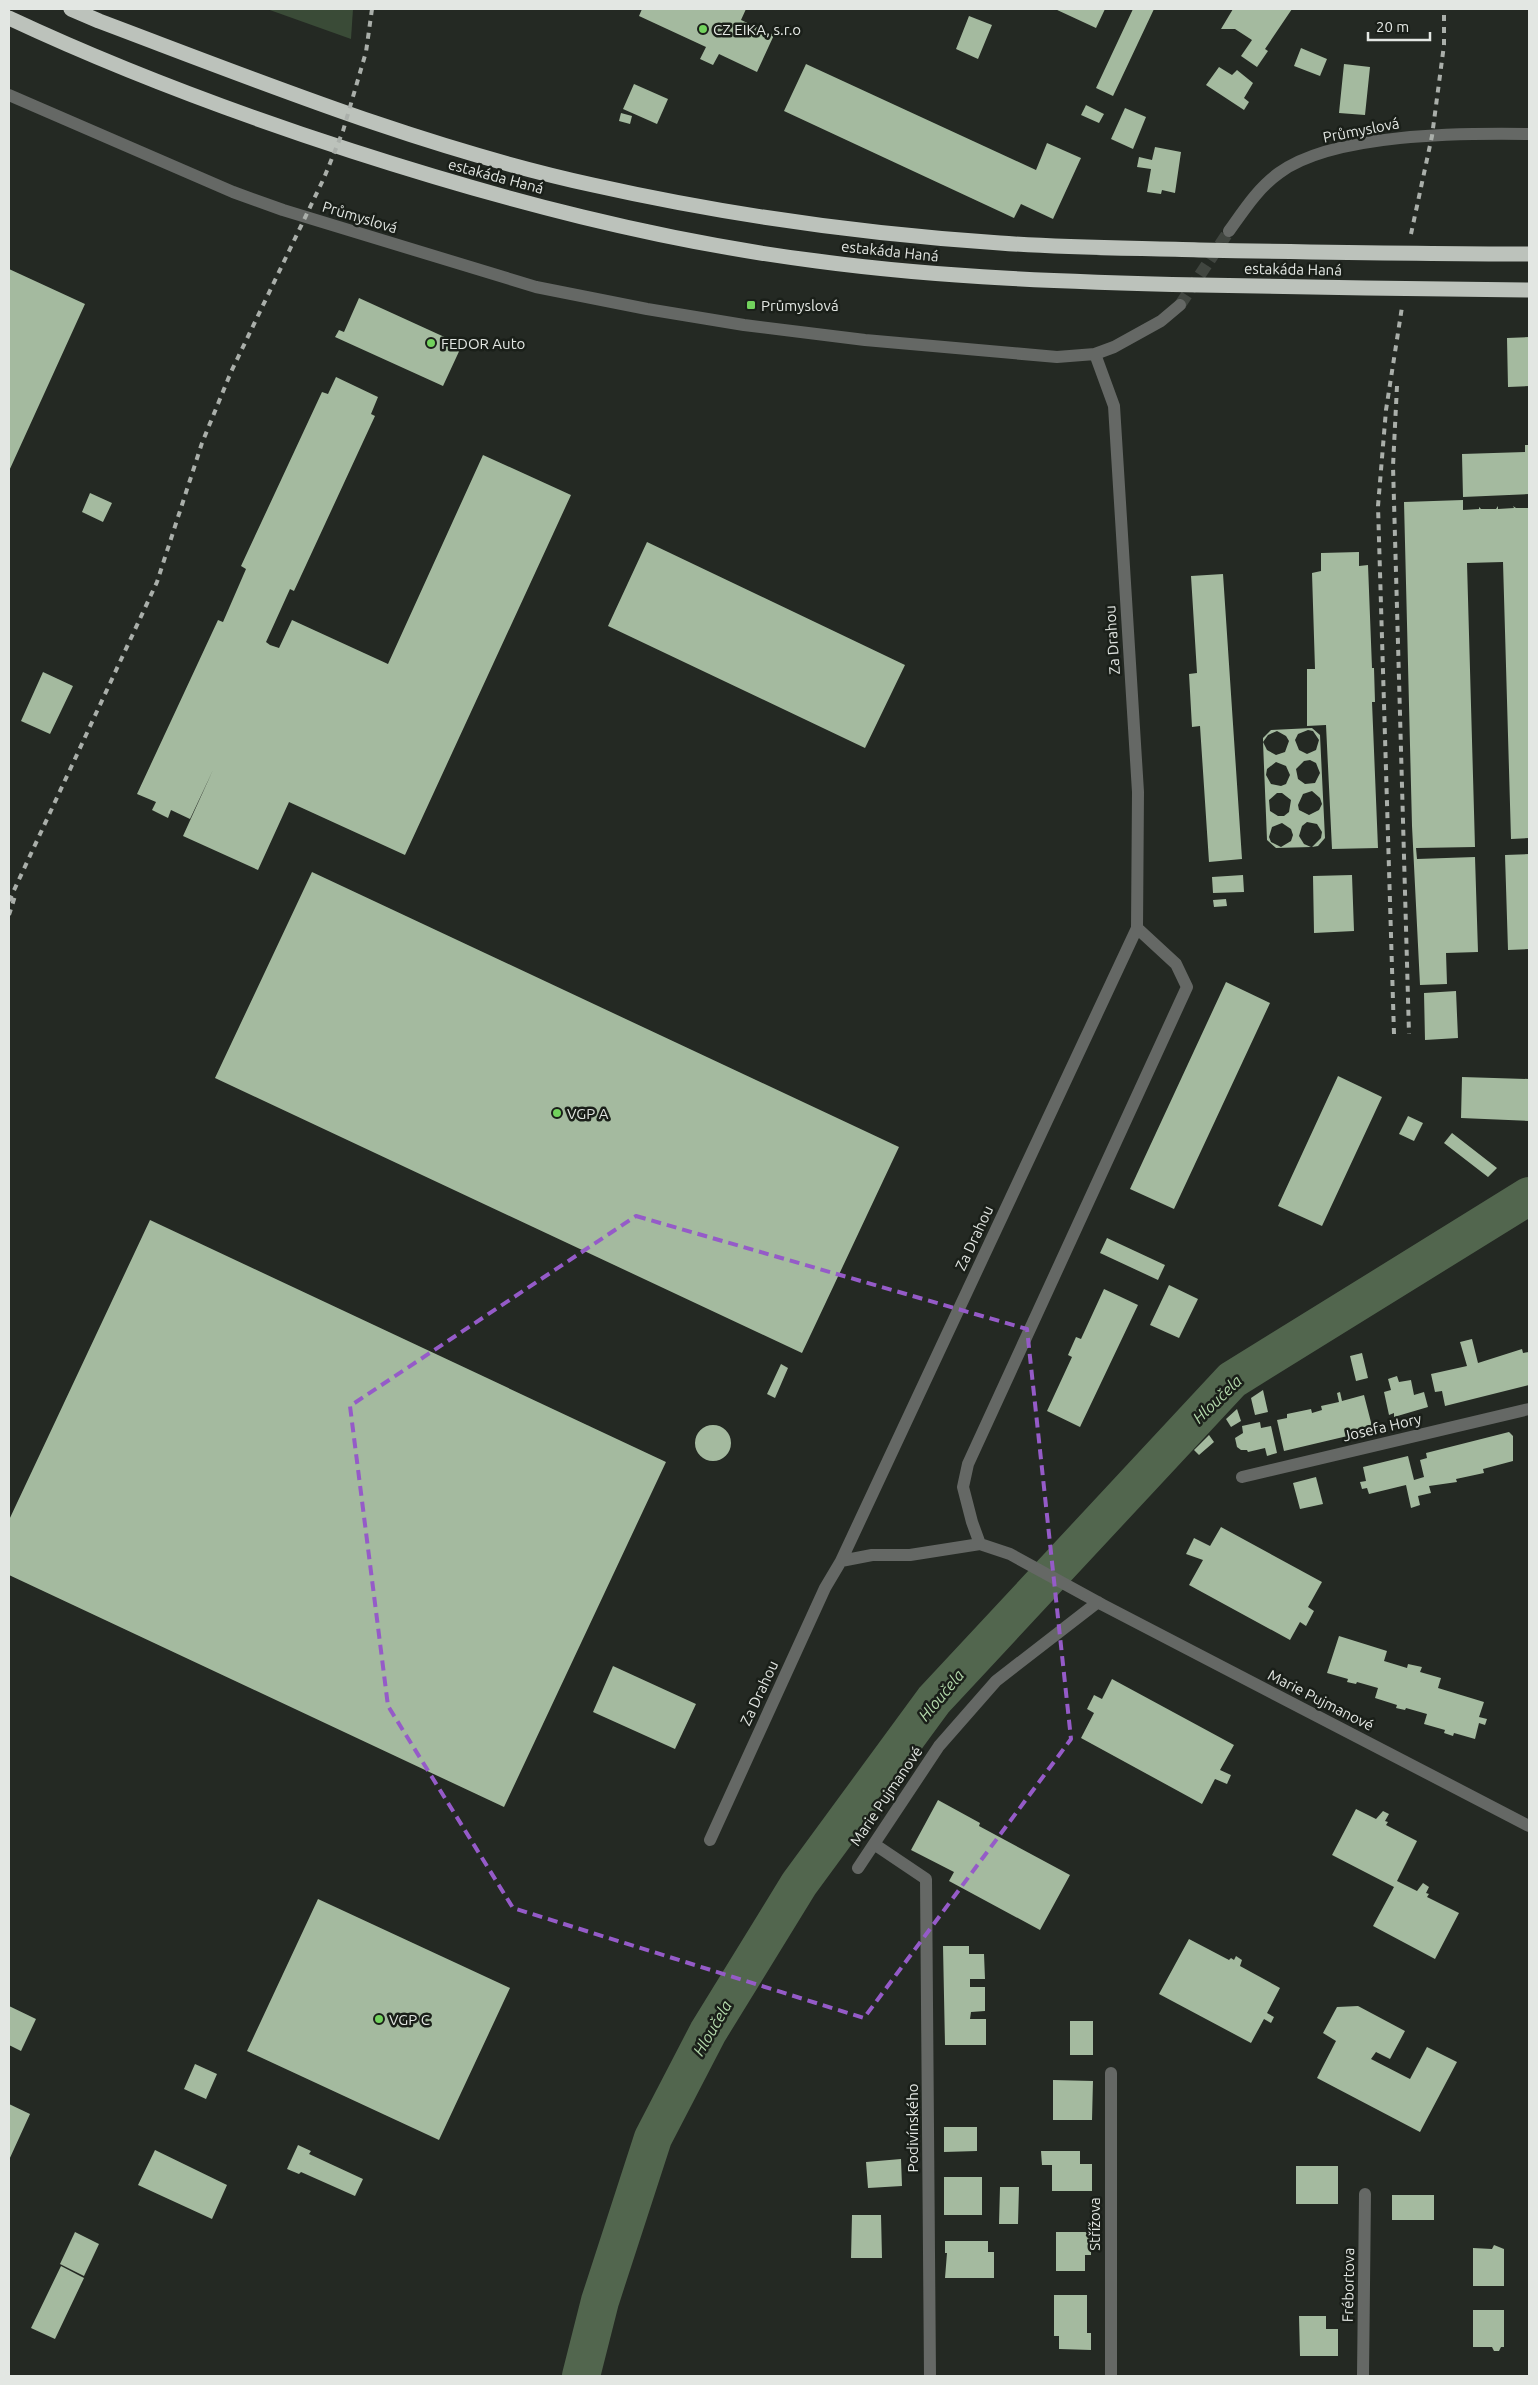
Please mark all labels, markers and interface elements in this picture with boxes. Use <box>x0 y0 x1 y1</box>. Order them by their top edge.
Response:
scale bar <box>1368 10 1430 42</box>
text: 20 m <box>1376 18 1409 35</box>
place label: CZ EIKA, s.r.o <box>713 21 801 38</box>
marker: CZ EIKA, s.r.o <box>697 23 709 35</box>
street label: Průmyslová <box>1321 114 1401 146</box>
street label: estakáda Haná <box>446 155 546 197</box>
street label: Průmyslová <box>320 198 400 236</box>
street label: estakáda Haná <box>840 237 940 265</box>
street label: estakáda Haná <box>1244 260 1342 278</box>
place label: Průmyslová <box>761 297 839 314</box>
marker: Průmyslová <box>745 299 757 311</box>
place label: FEDOR Auto <box>441 335 525 352</box>
marker: FEDOR Auto <box>425 337 437 349</box>
street label: Za Drahou <box>1101 605 1123 675</box>
place label: VGP A <box>567 1105 609 1122</box>
marker: VGP A <box>551 1107 563 1119</box>
street label: Za Drahou <box>952 1203 996 1273</box>
water label: Hloučela <box>1189 1371 1245 1427</box>
street label: Josefa Hory <box>1341 1410 1423 1444</box>
street label: Za Drahou <box>737 1658 781 1728</box>
water label: Hloučela <box>915 1666 968 1724</box>
street label: Marie Pujmanové <box>1265 1666 1377 1734</box>
street label: Marie Pujmanové <box>846 1743 926 1849</box>
water label: Hloučela <box>689 1997 735 2059</box>
place label: VGP C <box>389 2011 430 2028</box>
marker: VGP C <box>373 2013 385 2025</box>
street label: Podivínského <box>904 2084 921 2172</box>
street label: Střížova <box>1086 2197 1103 2251</box>
street label: Frébortova <box>1339 2248 1357 2322</box>

